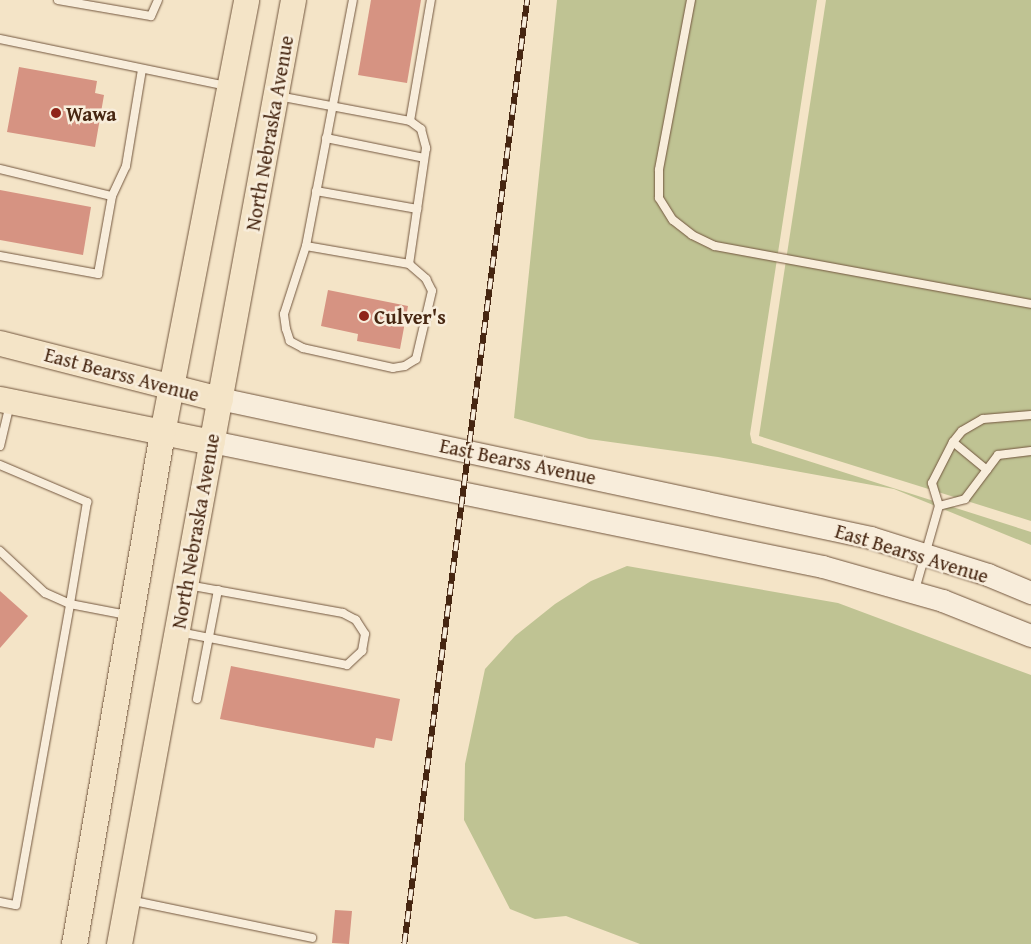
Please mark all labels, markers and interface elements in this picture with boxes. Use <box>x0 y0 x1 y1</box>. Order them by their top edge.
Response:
street label: North Nebraska Avenue <box>240 33 298 233</box>
place label: Wawa <box>66 101 117 125</box>
marker: Wawa <box>50 107 62 119</box>
place label: Culver's <box>374 304 446 328</box>
marker: Culver's <box>358 310 370 322</box>
street label: East Bearss Avenue <box>42 342 202 406</box>
street label: North Nebraska Avenue <box>166 431 224 631</box>
street label: East Bearss Avenue <box>438 433 598 489</box>
street label: East Bearss Avenue <box>832 518 992 588</box>

